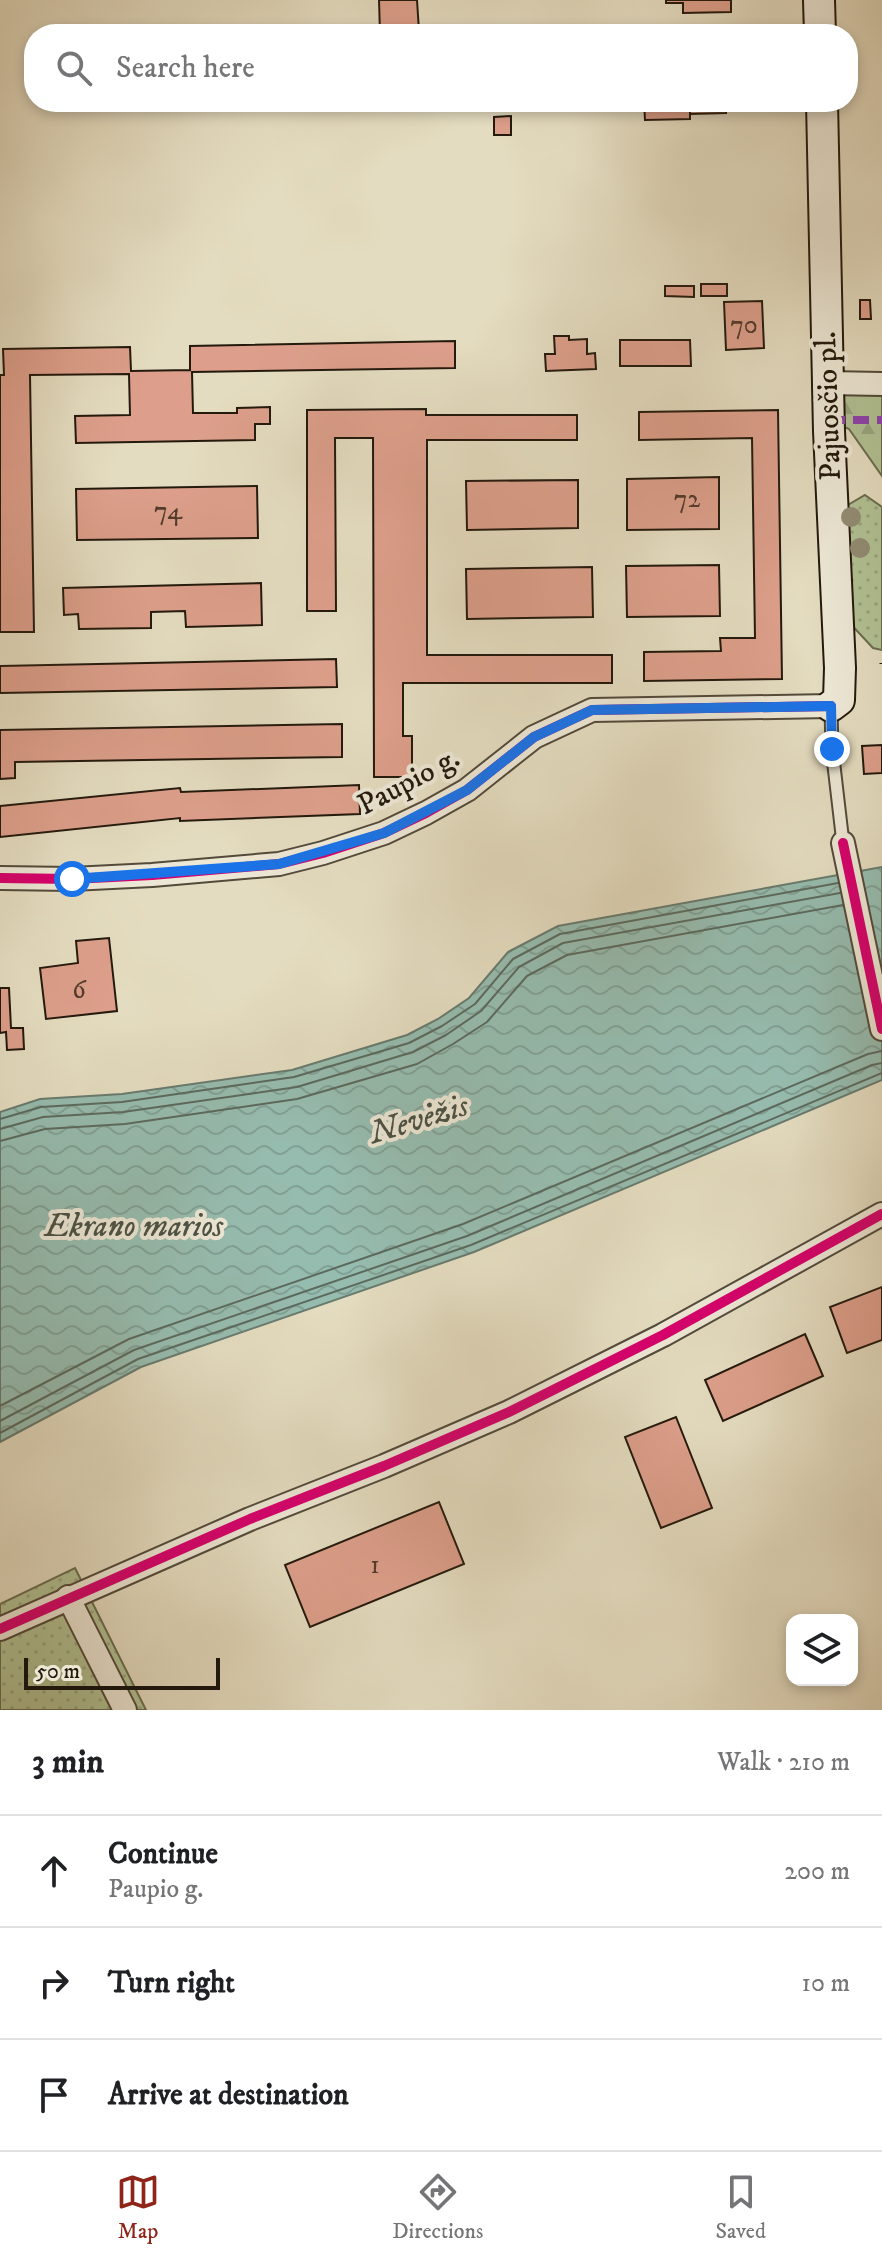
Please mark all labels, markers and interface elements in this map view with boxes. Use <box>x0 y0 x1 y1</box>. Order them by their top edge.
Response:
search box <box>24 24 858 112</box>
icon: search <box>52 46 96 90</box>
text: Search here <box>116 50 255 87</box>
house number: 70 <box>730 309 758 342</box>
street label: Pajuosčio pl. <box>808 331 850 481</box>
house number: 72 <box>674 483 700 516</box>
house number: 74 <box>154 495 183 528</box>
route end <box>814 731 850 767</box>
street label: Paupio g. <box>352 740 466 824</box>
route start <box>54 861 90 897</box>
house number: 6 <box>72 974 87 1007</box>
water label: Nevėžis <box>363 1086 474 1155</box>
water label: Ekrano marios <box>43 1207 224 1247</box>
house number: 1 <box>370 1549 380 1582</box>
map controls <box>786 1614 858 1686</box>
button: layers <box>786 1614 858 1686</box>
scale bar <box>24 1654 220 1690</box>
text: 50 m <box>36 1658 80 1685</box>
text: 3 min <box>32 1741 104 1783</box>
text: Walk · 210 m <box>717 1746 850 1779</box>
text: Continue <box>108 1836 218 1873</box>
icon: ahead <box>32 1849 76 1893</box>
text: 200 m <box>784 1855 850 1888</box>
text: Paupio g. <box>108 1873 203 1906</box>
icon: right <box>32 1961 76 2005</box>
text: Turn right <box>108 1965 235 2002</box>
text: 10 m <box>801 1967 850 2000</box>
icon: arrive <box>32 2073 76 2117</box>
text: Arrive at destination <box>108 2077 349 2114</box>
tab: Map <box>116 2170 160 2245</box>
tab: Directions <box>392 2170 483 2245</box>
tab: Saved <box>715 2170 766 2245</box>

